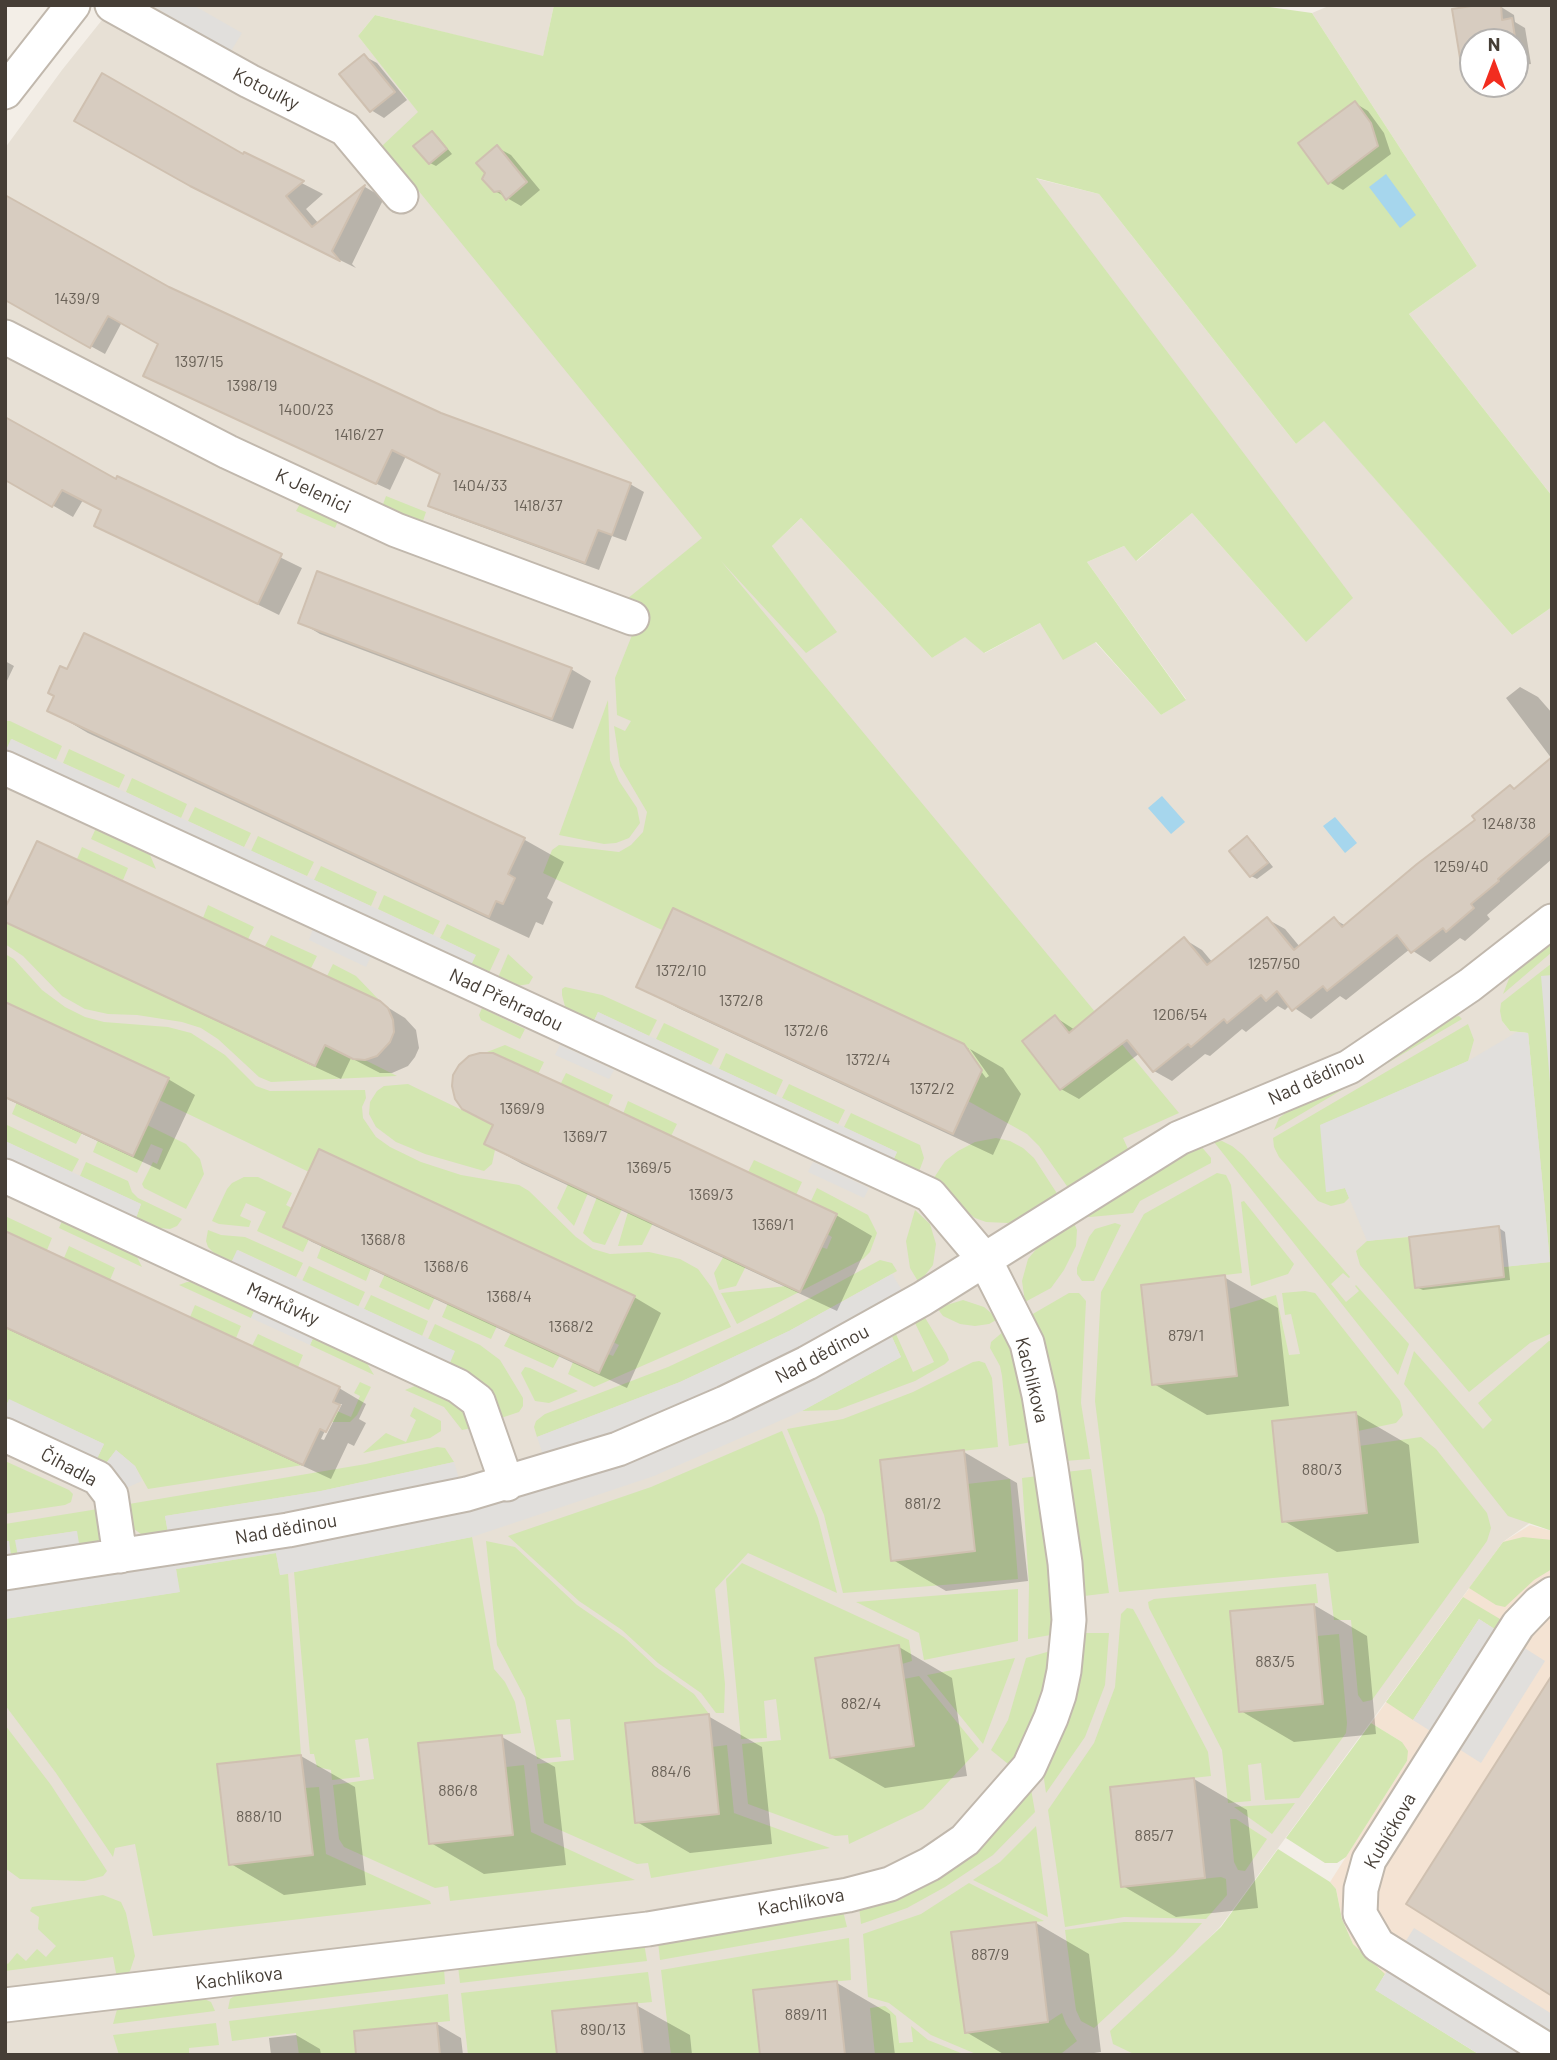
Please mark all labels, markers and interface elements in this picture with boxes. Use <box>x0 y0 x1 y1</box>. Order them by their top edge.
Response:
north arrow <box>1459 28 1529 98</box>
text: N <box>1488 32 1500 55</box>
street label: Kotoulky <box>229 63 303 115</box>
house number: 1439/9 <box>54 289 100 309</box>
house number: 1397/15 <box>174 352 224 372</box>
house number: 1398/19 <box>227 376 277 396</box>
house number: 1400/23 <box>278 400 334 420</box>
house number: 1416/27 <box>334 425 384 445</box>
street label: K Jelenici <box>272 464 354 518</box>
house number: 1404/33 <box>452 476 508 496</box>
house number: 1418/37 <box>513 496 563 516</box>
house number: 1248/38 <box>1482 814 1536 834</box>
house number: 1259/40 <box>1434 857 1488 877</box>
house number: 1257/50 <box>1248 954 1300 974</box>
house number: 1372/10 <box>655 961 707 981</box>
street label: Nad Přehradou <box>446 964 566 1036</box>
house number: 1372/8 <box>719 991 763 1011</box>
house number: 1206/54 <box>1153 1005 1207 1025</box>
house number: 1372/6 <box>784 1021 828 1041</box>
street label: Nad dědinou <box>1264 1046 1368 1110</box>
house number: 1372/4 <box>845 1050 891 1070</box>
house number: 1372/2 <box>910 1079 954 1099</box>
house number: 1369/9 <box>499 1099 545 1119</box>
house number: 1369/7 <box>563 1127 607 1147</box>
house number: 1369/5 <box>626 1158 672 1178</box>
house number: 1369/3 <box>688 1185 734 1205</box>
house number: 1369/1 <box>752 1215 794 1235</box>
house number: 1368/8 <box>360 1230 406 1250</box>
house number: 1368/6 <box>423 1257 469 1277</box>
street label: Markůvky <box>243 1277 323 1331</box>
house number: 1368/4 <box>486 1287 532 1307</box>
house number: 1368/2 <box>548 1317 594 1337</box>
street label: Nad dědinou <box>771 1320 873 1388</box>
house number: 879/1 <box>1168 1326 1204 1346</box>
street label: Kachlíkova <box>1010 1335 1054 1425</box>
street label: Čihadla <box>37 1443 101 1491</box>
house number: 880/3 <box>1302 1460 1342 1480</box>
house number: 881/2 <box>905 1494 941 1514</box>
street label: Nad dědinou <box>233 1509 339 1549</box>
house number: 883/5 <box>1255 1652 1295 1672</box>
house number: 882/4 <box>841 1694 881 1714</box>
house number: 884/6 <box>651 1762 691 1782</box>
house number: 886/8 <box>438 1781 478 1801</box>
street label: Kubíčkova <box>1359 1789 1421 1873</box>
house number: 888/10 <box>236 1807 282 1827</box>
house number: 885/7 <box>1135 1826 1173 1846</box>
street label: Kachlíkova <box>756 1883 846 1921</box>
house number: 887/9 <box>971 1945 1009 1965</box>
street label: Kachlíkova <box>194 1961 284 1995</box>
house number: 889/11 <box>785 2005 827 2025</box>
house number: 890/13 <box>580 2020 626 2040</box>

